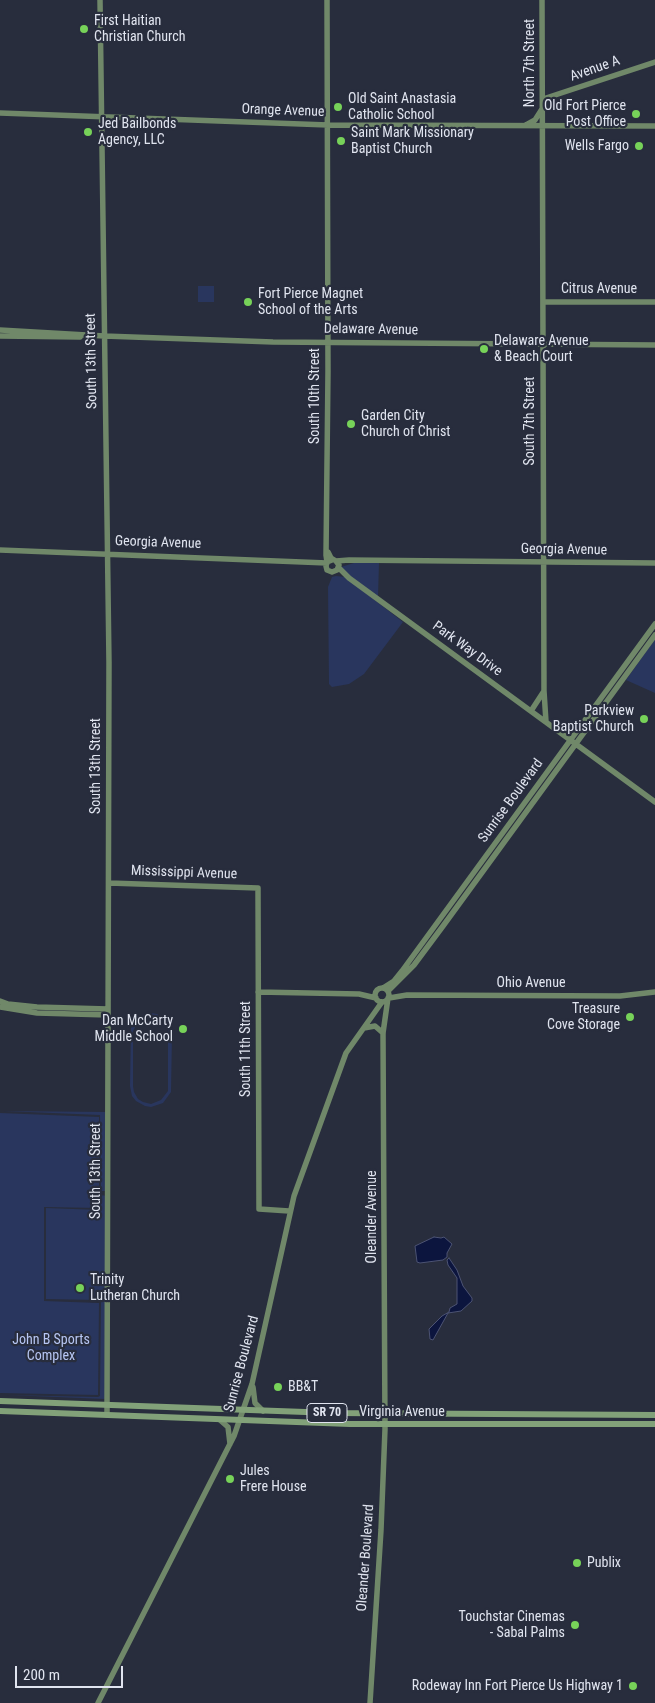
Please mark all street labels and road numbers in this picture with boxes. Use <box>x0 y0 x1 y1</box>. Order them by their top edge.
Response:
street label: North 7th Street <box>522 19 538 107</box>
street label: Avenue A <box>568 53 622 85</box>
street label: Orange Avenue <box>241 101 325 121</box>
street label: Citrus Avenue <box>561 281 637 297</box>
street label: South 13th Street <box>83 313 101 409</box>
street label: Delaware Avenue <box>324 321 418 339</box>
street label: South 10th Street <box>307 348 323 444</box>
street label: South 7th Street <box>522 376 538 466</box>
street label: Georgia Avenue <box>115 533 201 553</box>
street label: Georgia Avenue <box>521 541 607 559</box>
street label: Park Way Drive <box>429 618 505 680</box>
street label: South 13th Street <box>88 718 104 814</box>
street label: Sunrise Boulevard <box>475 756 547 846</box>
street label: Mississippi Avenue <box>131 863 237 883</box>
street label: Ohio Avenue <box>497 975 565 991</box>
street label: South 11th Street <box>238 1001 254 1097</box>
street label: South 13th Street <box>88 1123 104 1219</box>
street label: Oleander Avenue <box>364 1171 380 1263</box>
street label: Sunrise Boulevard <box>221 1314 263 1414</box>
road number: SR 70 <box>307 1404 347 1422</box>
street label: Virginia Avenue <box>359 1404 445 1420</box>
street label: Oleander Boulevard <box>354 1504 378 1612</box>

